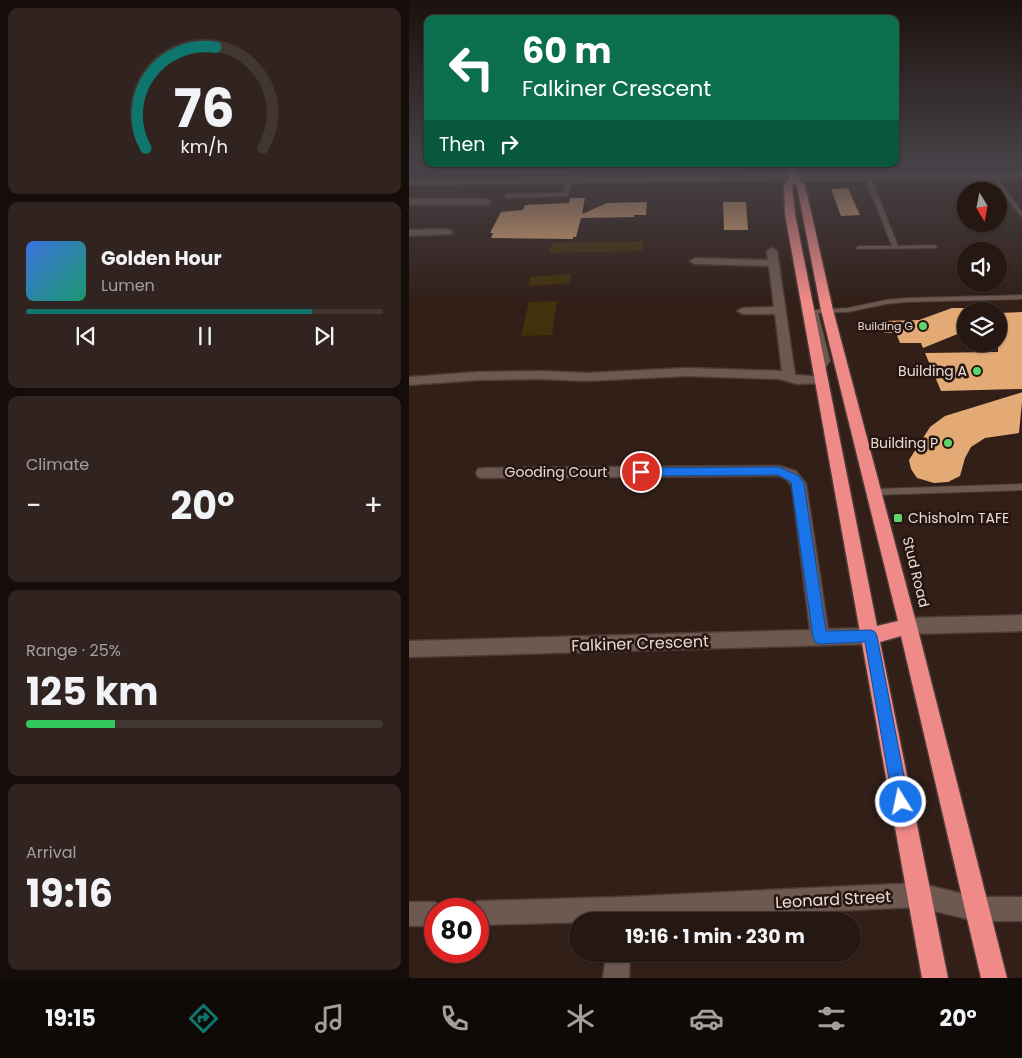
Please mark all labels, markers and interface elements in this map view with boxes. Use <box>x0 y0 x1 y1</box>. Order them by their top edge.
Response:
text: 60 m <box>522 26 612 75</box>
icon: left <box>439 35 504 100</box>
text: 76 <box>174 72 235 145</box>
text: Falkiner Crescent <box>522 73 711 104</box>
icon: right <box>495 130 523 158</box>
text: Then <box>439 131 485 158</box>
text: km/h <box>181 134 228 159</box>
north arrow <box>957 182 1007 232</box>
map controls <box>957 182 1007 352</box>
button: sound <box>957 242 1007 292</box>
text: Golden Hour <box>101 245 222 272</box>
text: Lumen <box>101 274 155 297</box>
button: layers <box>957 302 1007 352</box>
place label: Building G <box>858 318 913 334</box>
marker: Building G <box>917 320 929 332</box>
icon: previous <box>72 322 100 350</box>
icon: pause <box>191 322 219 350</box>
icon: next <box>310 322 338 350</box>
place label: Building A <box>898 361 967 381</box>
marker: Building A <box>971 365 983 377</box>
place label: Building P <box>870 433 938 453</box>
marker: Building P <box>942 437 954 449</box>
pin <box>620 451 662 493</box>
text: Climate <box>26 453 89 476</box>
icon: arrive <box>627 458 655 486</box>
street label: Gooding Court <box>505 462 607 482</box>
text: 20° <box>171 479 235 532</box>
text: − <box>26 486 41 525</box>
text: + <box>364 486 383 525</box>
place label: Chisholm TAFE <box>908 508 1009 528</box>
marker: Chisholm TAFE <box>892 512 904 524</box>
street label: Stud Road <box>898 535 934 609</box>
street label: Falkiner Crescent <box>571 630 709 657</box>
text: Range · 25% <box>26 639 121 662</box>
text: 125 km <box>26 665 158 718</box>
position arrow <box>874 775 926 827</box>
text: Arrival <box>26 841 76 864</box>
text: 19:16 <box>26 867 113 920</box>
street label: Leonard Street <box>774 885 892 914</box>
speed limit sign: 80 <box>424 898 489 963</box>
text: 19:16 · 1 min · 230 m <box>625 923 805 950</box>
icon: directions <box>186 1001 221 1036</box>
icon: music <box>312 1001 347 1036</box>
icon: phone <box>437 1001 472 1036</box>
icon: climate <box>563 1001 598 1036</box>
icon: car <box>689 1001 724 1036</box>
icon: filters <box>814 1001 849 1036</box>
text: 19:15 <box>45 1003 96 1034</box>
text: 20° <box>940 1003 977 1034</box>

